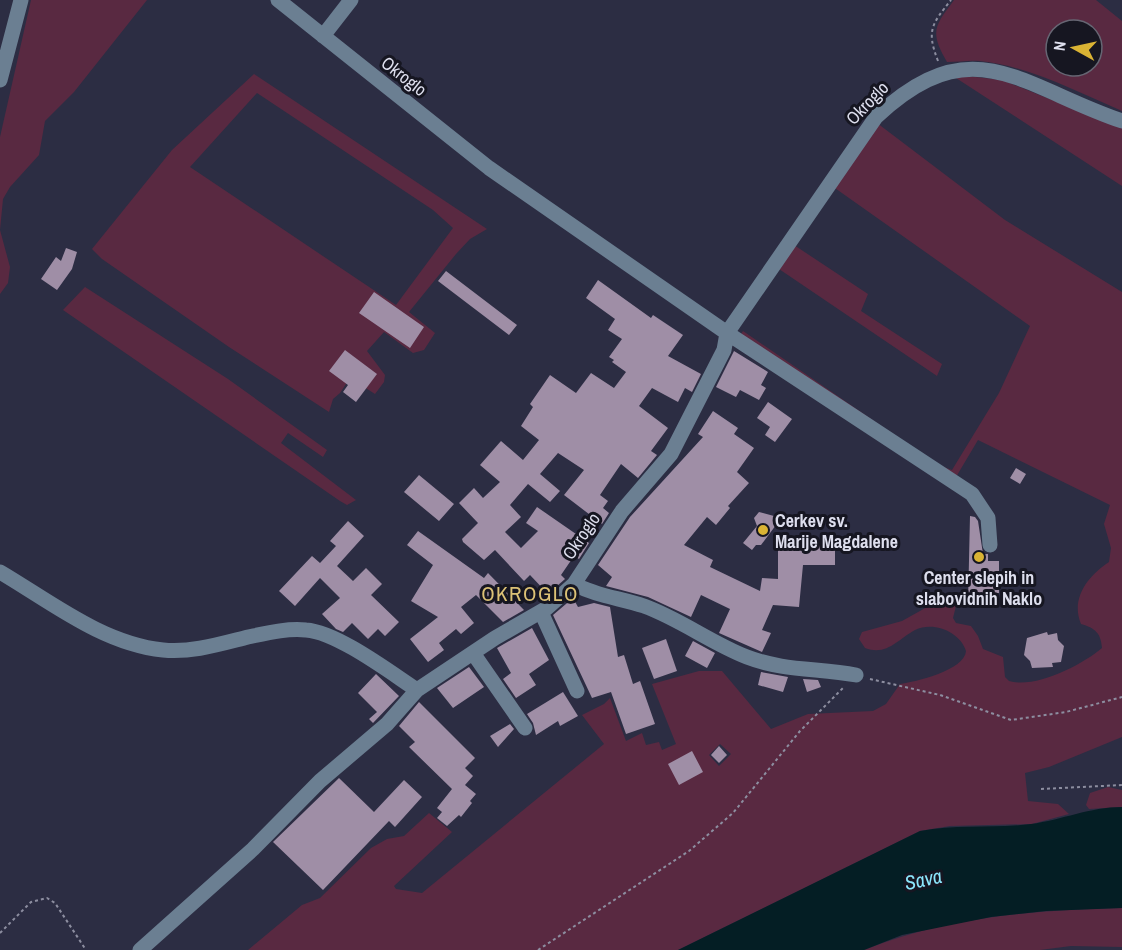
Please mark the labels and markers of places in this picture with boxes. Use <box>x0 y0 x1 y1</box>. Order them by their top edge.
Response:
place label: Cerkev sv. Marije Magdalene <box>775 508 898 554</box>
marker: Cerkev sv. Marije Magdalene <box>756 523 770 537</box>
marker: Center slepih in slabovidnih Naklo <box>972 550 986 564</box>
place label: Center slepih in slabovidnih Naklo <box>916 565 1042 611</box>

